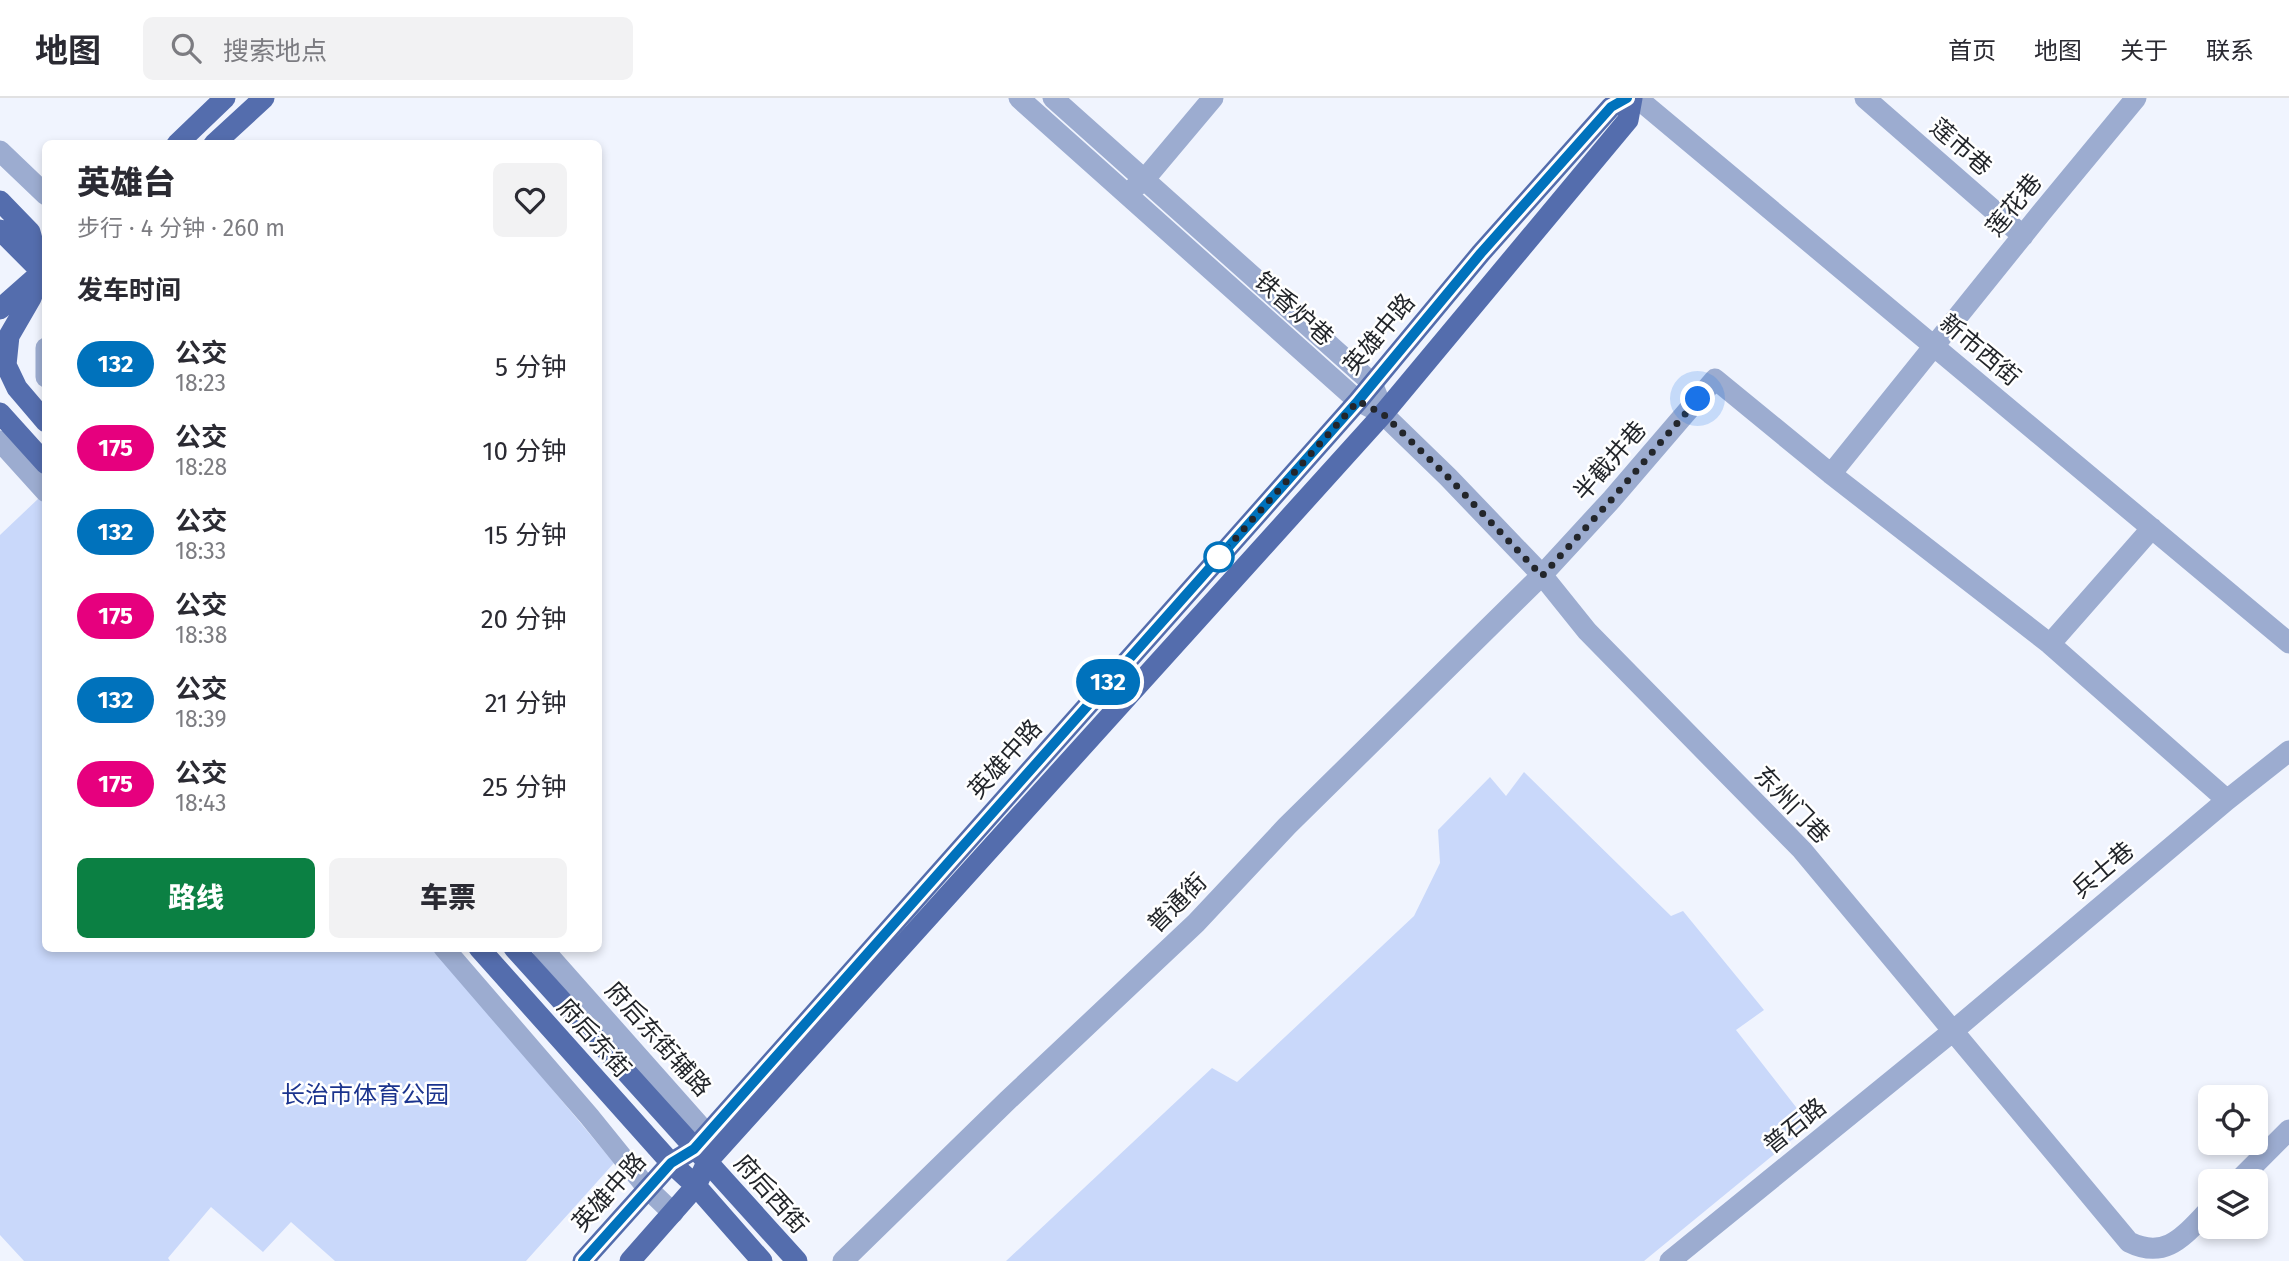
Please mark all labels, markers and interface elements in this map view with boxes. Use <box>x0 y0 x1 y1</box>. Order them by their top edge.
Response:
search box <box>143 17 633 80</box>
icon: search <box>167 29 205 67</box>
text: 地图 <box>35 31 101 71</box>
text: 搜索地点 <box>223 36 327 67</box>
text: 首页 <box>1948 37 1996 65</box>
text: 地图 <box>2034 37 2082 65</box>
text: 关于 <box>2120 37 2168 65</box>
text: 联系 <box>2206 37 2254 65</box>
street label: 莲市巷 <box>1925 113 1997 181</box>
text: 英雄台 <box>77 163 176 203</box>
button: heart <box>493 163 567 237</box>
street label: 莲花巷 <box>1980 168 2048 242</box>
text: 步行 · 4 分钟 · 260 m <box>77 214 285 242</box>
street label: 铁香炉巷 <box>1249 266 1339 352</box>
text: 发车时间 <box>77 275 181 306</box>
street label: 英雄中路 <box>1337 288 1421 380</box>
street label: 新市西街 <box>1934 308 2026 392</box>
text: 公交 <box>175 338 227 369</box>
text: 132 <box>98 350 133 378</box>
text: 5 分钟 <box>495 352 567 383</box>
text: 18:23 <box>175 369 226 397</box>
your location <box>1680 381 1715 416</box>
street label: 半截井巷 <box>1568 416 1652 506</box>
text: 公交 <box>175 422 227 453</box>
text: 175 <box>98 434 133 462</box>
text: 10 分钟 <box>482 436 567 467</box>
text: 18:28 <box>175 453 227 481</box>
text: 公交 <box>175 506 227 537</box>
text: 132 <box>98 518 133 546</box>
text: 15 分钟 <box>484 520 567 551</box>
text: 18:33 <box>175 537 226 565</box>
unlabelled marker <box>1204 542 1234 572</box>
text: 公交 <box>175 590 227 621</box>
text: 175 <box>98 602 133 630</box>
text: 20 分钟 <box>481 604 567 635</box>
text: 18:38 <box>175 621 228 649</box>
line badge: 132 <box>1068 659 1148 705</box>
text: 132 <box>1090 668 1126 696</box>
text: 公交 <box>175 674 227 705</box>
text: 132 <box>98 686 133 714</box>
text: 21 分钟 <box>485 688 567 719</box>
text: 18:39 <box>175 705 227 733</box>
street label: 英雄中路 <box>962 714 1048 804</box>
text: 公交 <box>175 758 227 789</box>
street label: 东州门巷 <box>1749 761 1835 849</box>
text: 175 <box>98 770 133 798</box>
text: 25 分钟 <box>482 772 567 803</box>
text: 18:43 <box>175 789 226 817</box>
street label: 兵士巷 <box>2066 836 2140 904</box>
button: 路线 <box>77 858 315 938</box>
button: 车票 <box>329 858 567 938</box>
street label: 普通街 <box>1142 868 1212 938</box>
street label: 府后东街辅路 <box>599 976 717 1102</box>
street label: 府后东街 <box>551 993 637 1083</box>
park label: 长治市体育公园 <box>281 1081 449 1109</box>
map controls <box>2198 1085 2268 1239</box>
button: locate <box>2198 1085 2268 1155</box>
street label: 普石路 <box>1758 1092 1832 1160</box>
street label: 英雄中路 <box>566 1147 652 1237</box>
street label: 府后西街 <box>728 1149 814 1239</box>
button: layers <box>2198 1169 2268 1239</box>

